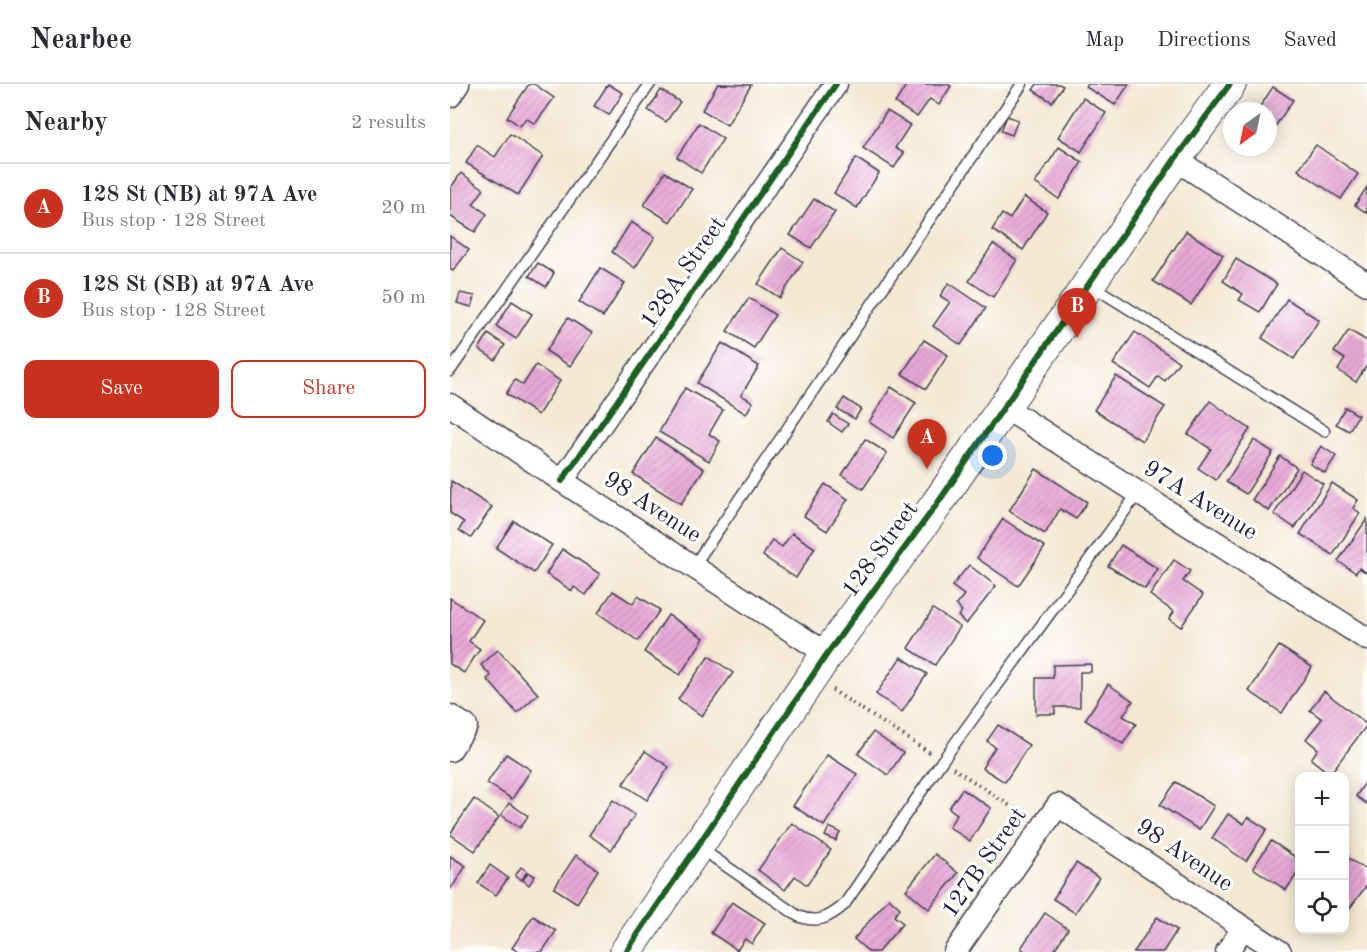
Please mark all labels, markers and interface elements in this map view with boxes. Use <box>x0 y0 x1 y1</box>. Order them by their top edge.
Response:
text: Nearbee <box>30 27 132 55</box>
text: Map <box>1085 30 1124 51</box>
text: Directions <box>1157 30 1251 51</box>
text: Saved <box>1284 30 1337 51</box>
north arrow <box>1223 102 1277 156</box>
text: Nearby <box>24 110 108 136</box>
text: 2 results <box>351 113 426 133</box>
text: 128 St (NB) at 97A Ave <box>81 184 317 206</box>
text: A <box>36 198 51 218</box>
text: 20 m <box>381 198 426 218</box>
text: Bus stop · 128 Street <box>81 211 266 231</box>
street label: 128A Street <box>637 213 731 333</box>
text: 128 St (SB) at 97A Ave <box>81 274 314 296</box>
text: B <box>36 288 51 308</box>
text: 50 m <box>381 288 426 308</box>
pin: B <box>1058 288 1096 338</box>
text: Bus stop · 128 Street <box>81 301 266 321</box>
button: Save <box>24 360 219 418</box>
button: Share <box>231 360 426 418</box>
pin: A <box>908 420 946 469</box>
your location <box>978 441 1007 470</box>
street label: 97A Avenue <box>1139 457 1261 545</box>
street label: 98 Avenue <box>599 468 705 548</box>
street label: 128 Street <box>838 498 924 602</box>
map controls <box>1295 772 1349 934</box>
button: + <box>1295 772 1349 826</box>
street label: 127B Street <box>938 803 1032 923</box>
street label: 98 Avenue <box>1131 815 1237 897</box>
button: − <box>1295 826 1349 880</box>
button: locate <box>1295 880 1349 934</box>

